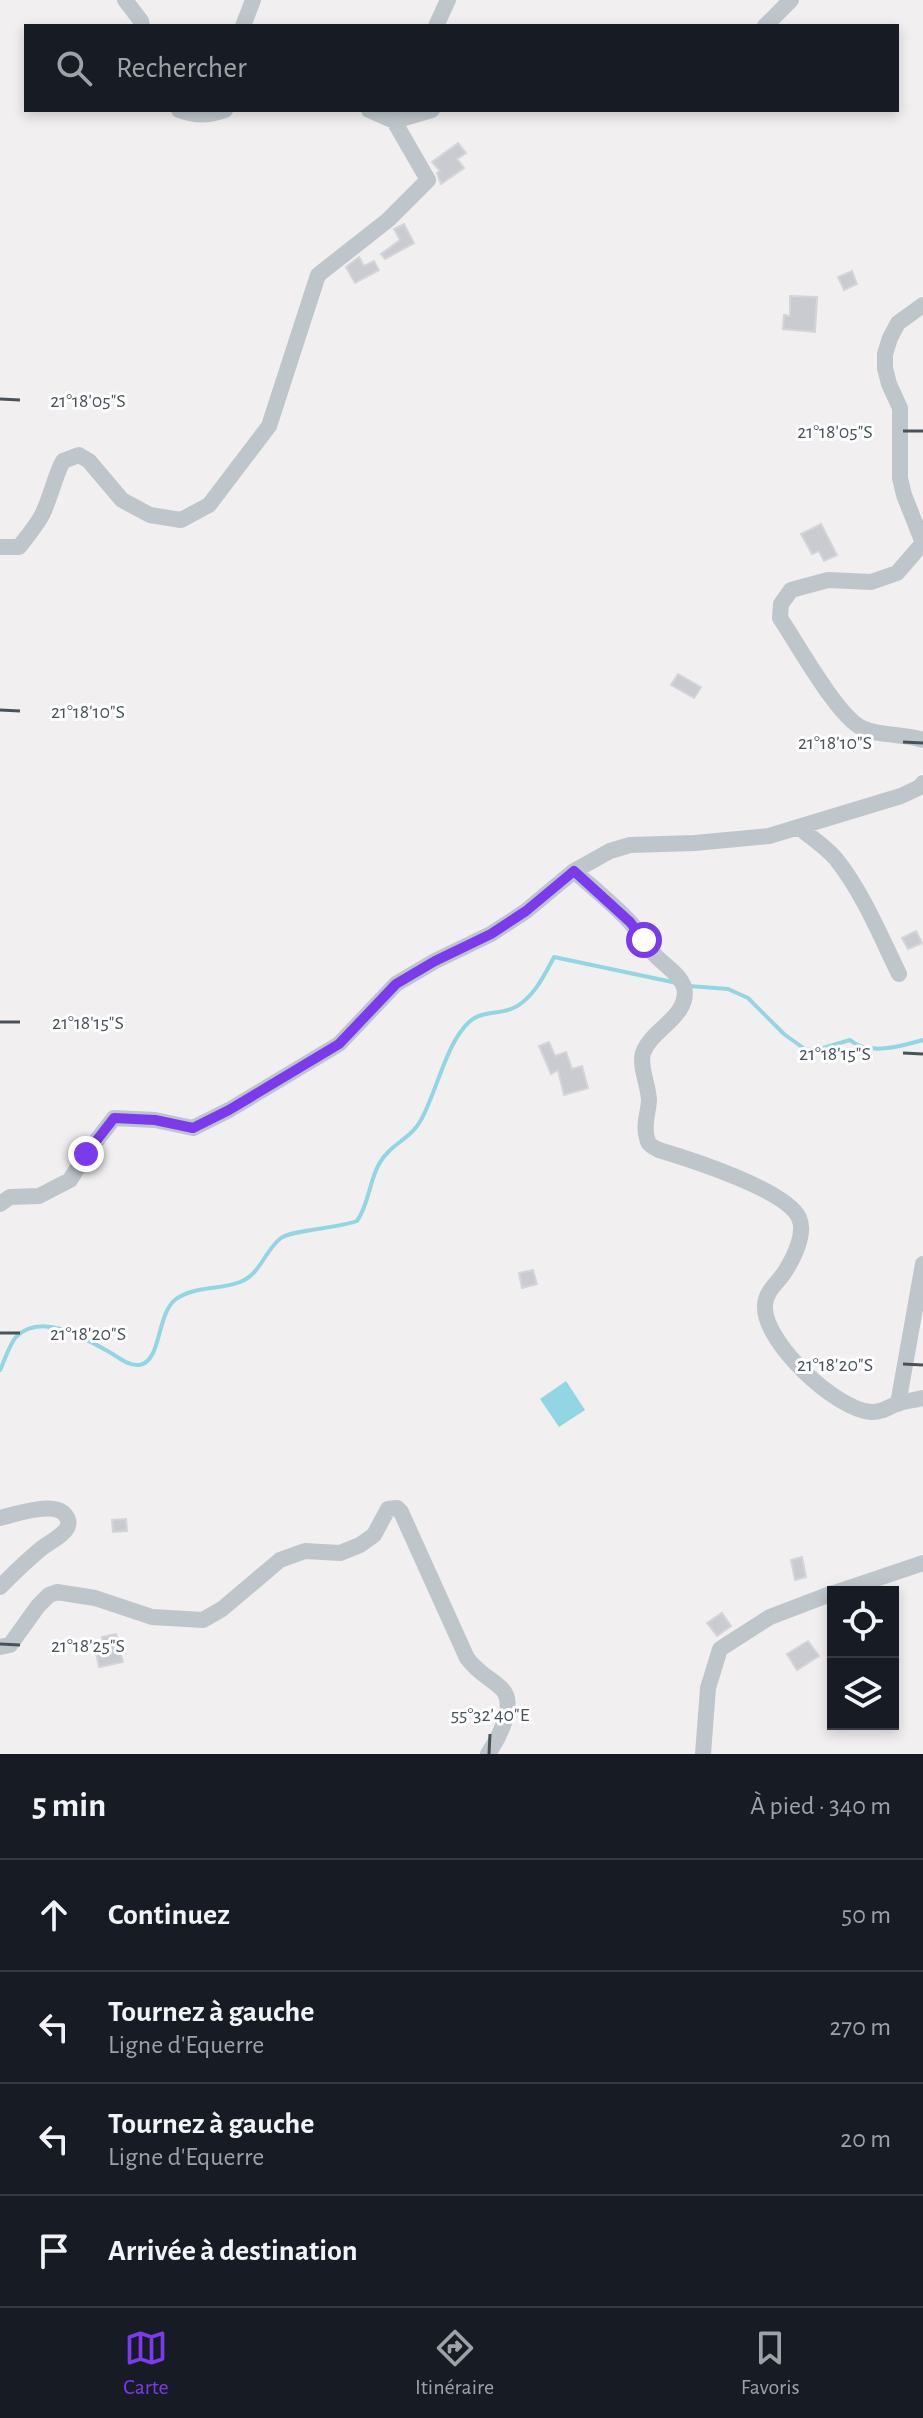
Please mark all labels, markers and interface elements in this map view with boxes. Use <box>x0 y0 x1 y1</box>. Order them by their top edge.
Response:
search box <box>24 24 899 112</box>
icon: search <box>52 46 96 90</box>
text: Rechercher <box>116 53 247 83</box>
text: 21°18'05"S <box>50 391 126 411</box>
text: 21°18'05"S <box>797 422 873 442</box>
text: 21°18'10"S <box>51 702 125 722</box>
text: 21°18'10"S <box>798 733 872 753</box>
route start <box>626 922 662 958</box>
text: 21°18'15"S <box>52 1013 124 1033</box>
text: 21°18'15"S <box>799 1044 871 1064</box>
route end <box>68 1136 104 1172</box>
text: 21°18'20"S <box>50 1324 126 1344</box>
text: 21°18'20"S <box>797 1355 873 1375</box>
map controls <box>827 1586 899 1730</box>
button: locate <box>827 1586 899 1658</box>
text: 21°18'25"S <box>51 1636 125 1656</box>
button: layers <box>827 1658 899 1730</box>
text: 55°32'40"E <box>451 1705 530 1725</box>
text: 5 min <box>32 1789 106 1823</box>
text: À pied · 340 m <box>750 1793 891 1819</box>
icon: ahead <box>32 1893 76 1937</box>
text: Continuez <box>108 1900 230 1930</box>
text: 50 m <box>841 1902 891 1928</box>
text: Tournez à gauche <box>108 1997 315 2027</box>
icon: left <box>32 2005 76 2049</box>
text: 270 m <box>830 2014 891 2040</box>
text: Ligne d'Equerre <box>108 2032 264 2058</box>
text: Tournez à gauche <box>108 2109 315 2139</box>
icon: left <box>32 2117 76 2161</box>
text: 20 m <box>840 2126 891 2152</box>
text: Ligne d'Equerre <box>108 2144 264 2170</box>
icon: arrive <box>32 2229 76 2273</box>
text: Arrivée à destination <box>108 2236 358 2266</box>
tab: Carte <box>123 2326 169 2400</box>
tab: Itinéraire <box>415 2326 494 2400</box>
tab: Favoris <box>741 2326 800 2400</box>

